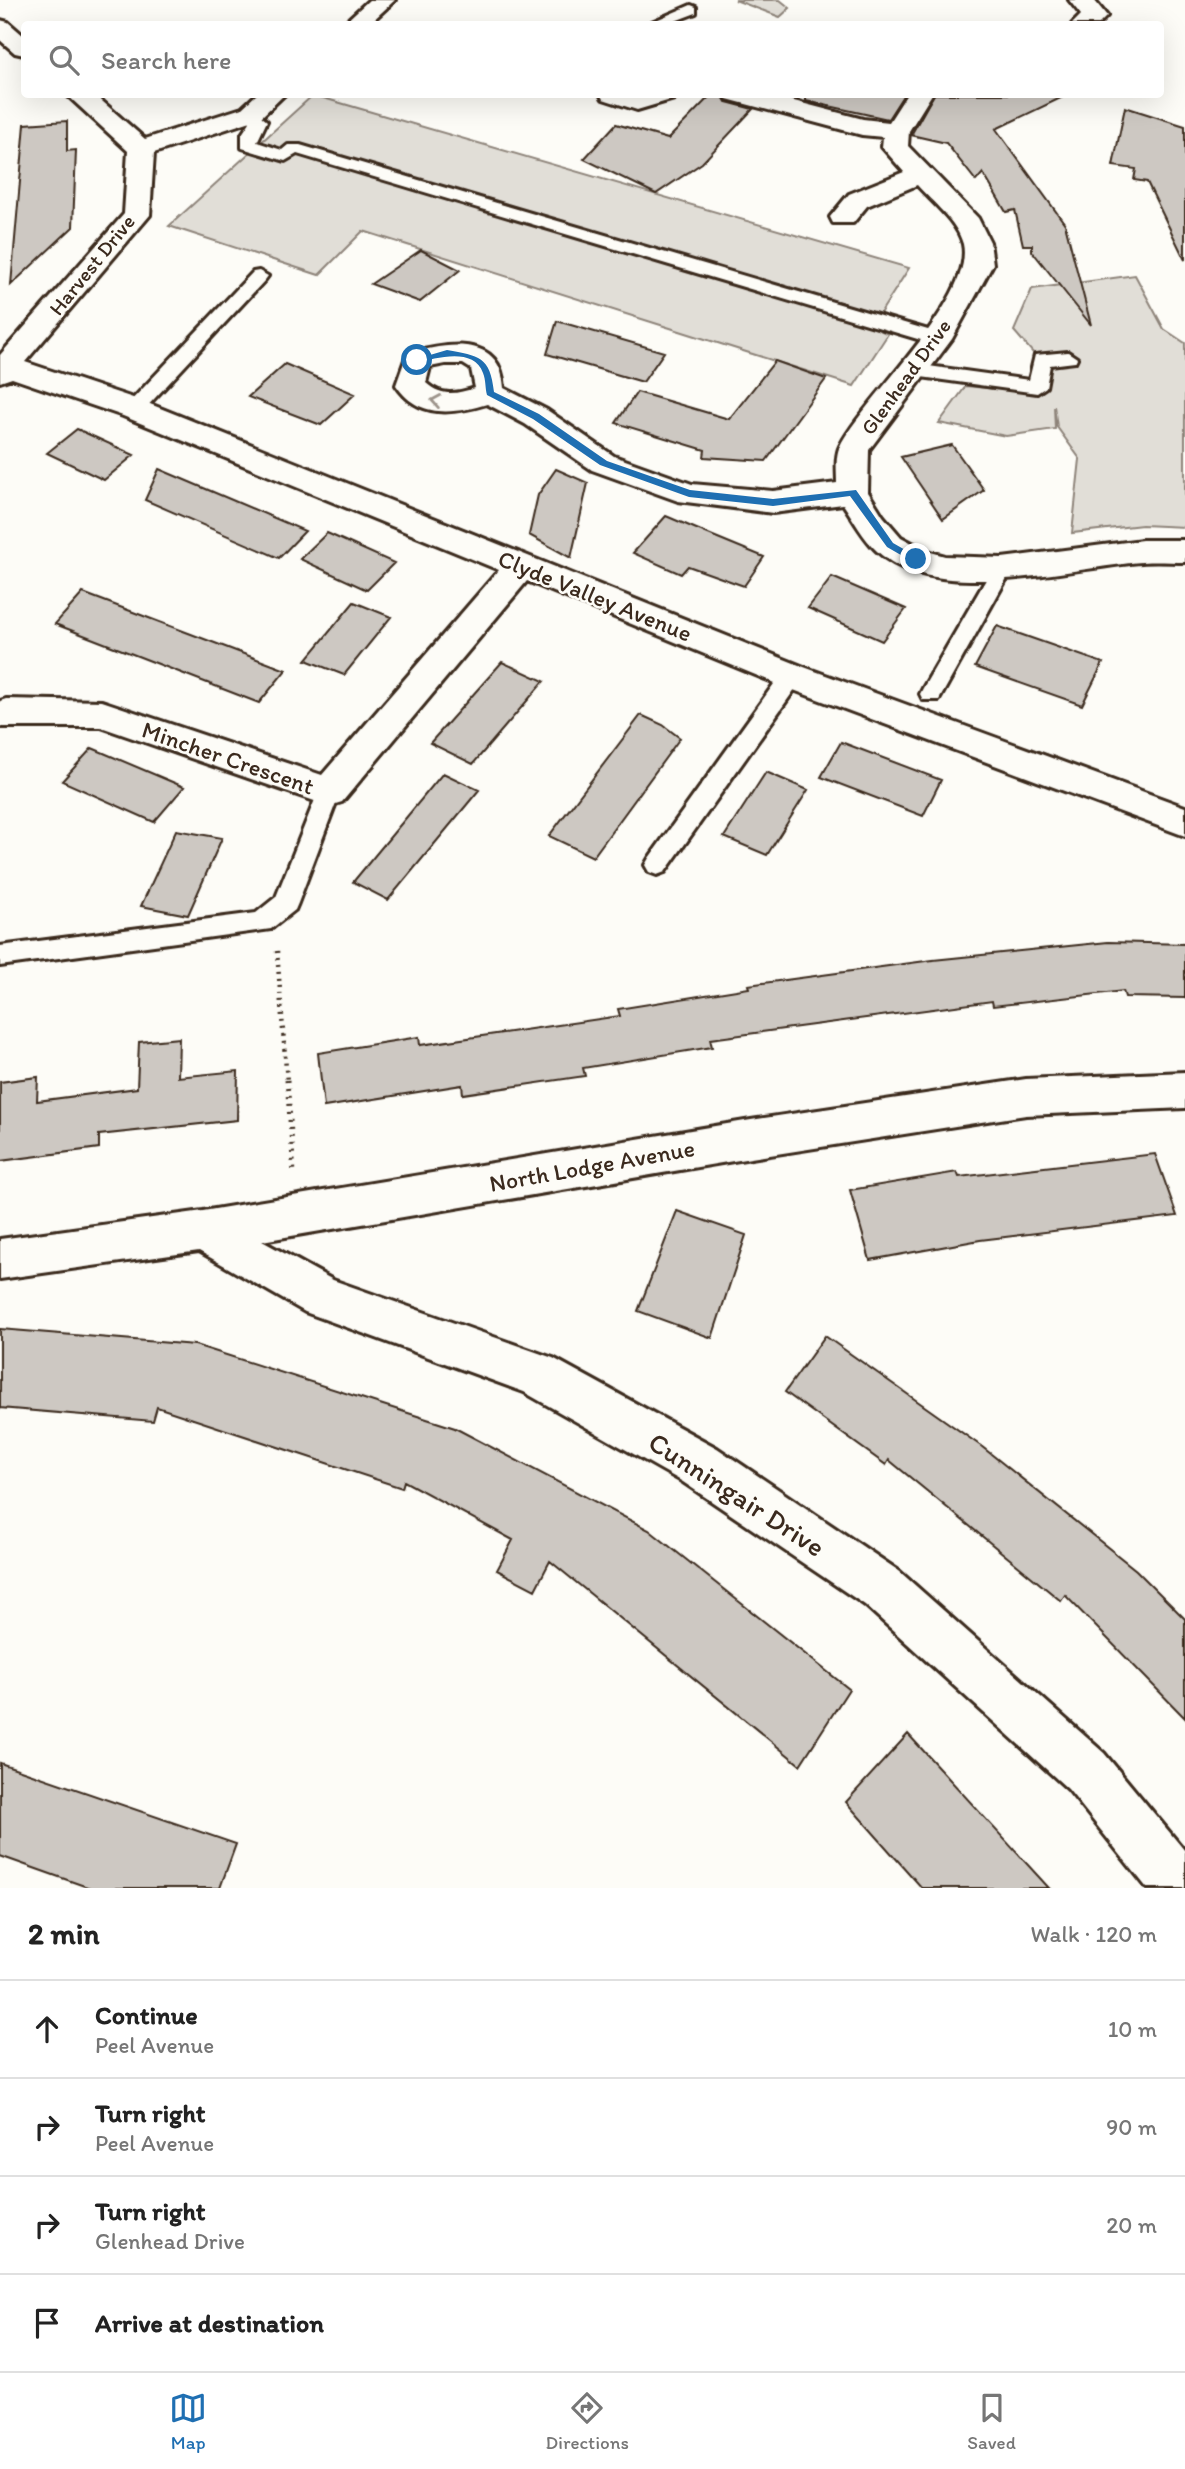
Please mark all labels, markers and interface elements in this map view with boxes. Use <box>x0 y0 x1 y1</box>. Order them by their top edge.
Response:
search box <box>21 21 1164 98</box>
icon: search <box>45 41 83 79</box>
text: Search here <box>101 44 231 76</box>
street label: Harvest Drive <box>43 209 140 320</box>
street label: Glenhead Drive <box>855 314 956 439</box>
route start <box>401 344 432 375</box>
one-way arrow <box>430 394 441 409</box>
street label: Clyde Valley Avenue <box>494 543 696 648</box>
route end <box>900 543 931 574</box>
street label: Mincher Crescent <box>138 715 318 801</box>
street label: North Lodge Avenue <box>487 1133 697 1198</box>
street label: Cunningair Drive <box>643 1424 831 1564</box>
text: 2 min <box>28 1915 99 1952</box>
text: Walk · 120 m <box>1031 1920 1157 1948</box>
text: Continue <box>95 1999 198 2031</box>
icon: ahead <box>28 2010 66 2048</box>
text: 10 m <box>1108 2015 1157 2043</box>
text: Peel Avenue <box>95 2031 214 2059</box>
text: Turn right <box>95 2097 206 2129</box>
icon: right <box>28 2108 66 2146</box>
text: 90 m <box>1106 2113 1157 2141</box>
text: Peel Avenue <box>95 2129 214 2157</box>
text: Turn right <box>95 2195 206 2227</box>
icon: right <box>28 2206 66 2244</box>
text: 20 m <box>1106 2211 1157 2239</box>
text: Glenhead Drive <box>95 2227 245 2255</box>
icon: arrive <box>28 2304 66 2342</box>
text: Arrive at destination <box>95 2307 324 2339</box>
tab: Map <box>169 2389 207 2454</box>
tab: Directions <box>545 2389 629 2454</box>
tab: Saved <box>967 2389 1016 2454</box>

